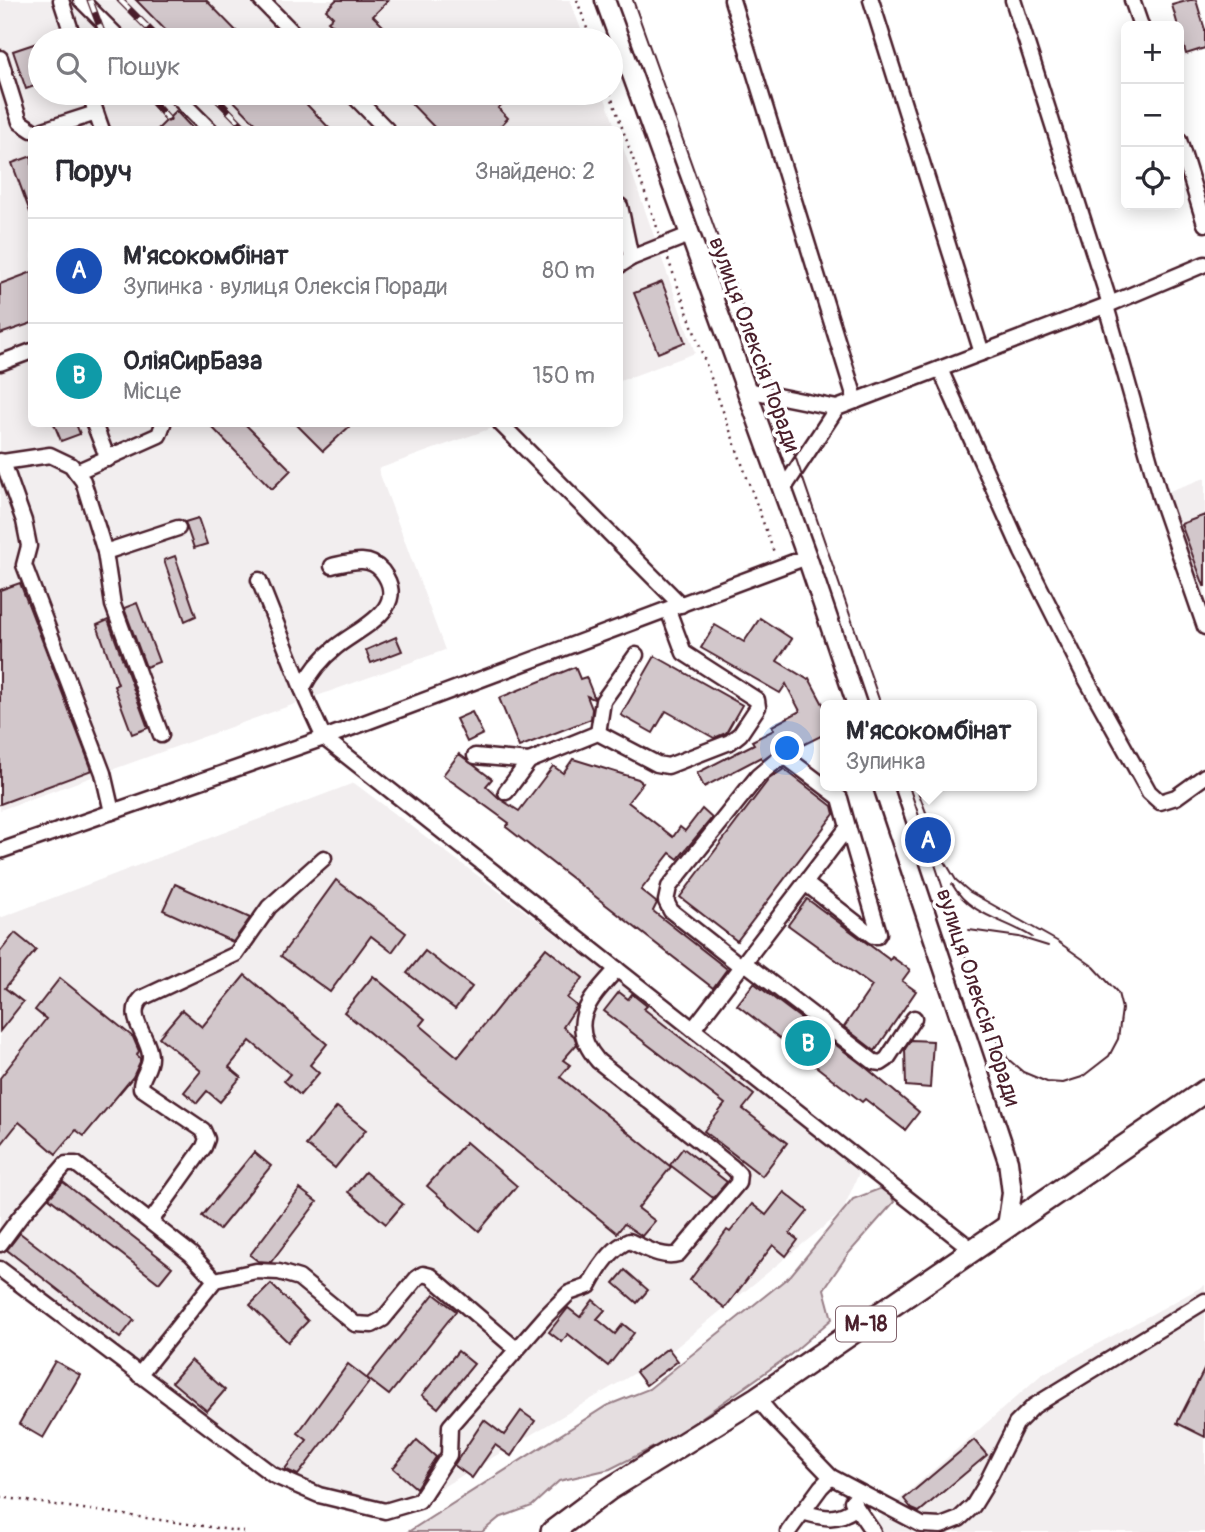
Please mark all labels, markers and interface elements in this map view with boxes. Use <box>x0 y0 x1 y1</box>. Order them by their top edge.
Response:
map controls <box>1121 21 1184 210</box>
button: + <box>1121 21 1184 84</box>
search box <box>28 28 623 105</box>
icon: search <box>52 48 90 86</box>
text: Пошук <box>108 51 181 83</box>
button: − <box>1121 84 1184 147</box>
button: locate <box>1121 147 1184 210</box>
text: Поруч <box>56 153 132 190</box>
text: Знайдено: 2 <box>475 157 595 186</box>
street label: вулиця Олексія Поради <box>702 233 807 456</box>
text: М'ясокомбінат <box>123 240 288 272</box>
text: A <box>72 256 86 285</box>
text: 80 m <box>542 256 595 285</box>
text: Зупинка · вулиця Олексія Поради <box>123 272 447 301</box>
text: ОліяСирБаза <box>123 345 262 377</box>
text: B <box>72 361 86 390</box>
text: 150 m <box>532 361 595 390</box>
text: Місце <box>123 377 181 406</box>
popup <box>820 700 1037 791</box>
text: М'ясокомбінат <box>846 715 1011 747</box>
your location <box>770 731 804 765</box>
text: Зупинка <box>846 747 925 776</box>
pin: A <box>905 814 951 866</box>
street label: вулиця Олексія Поради <box>930 885 1027 1110</box>
pin: B <box>785 1017 831 1069</box>
road number: М-18 <box>836 1306 896 1342</box>

